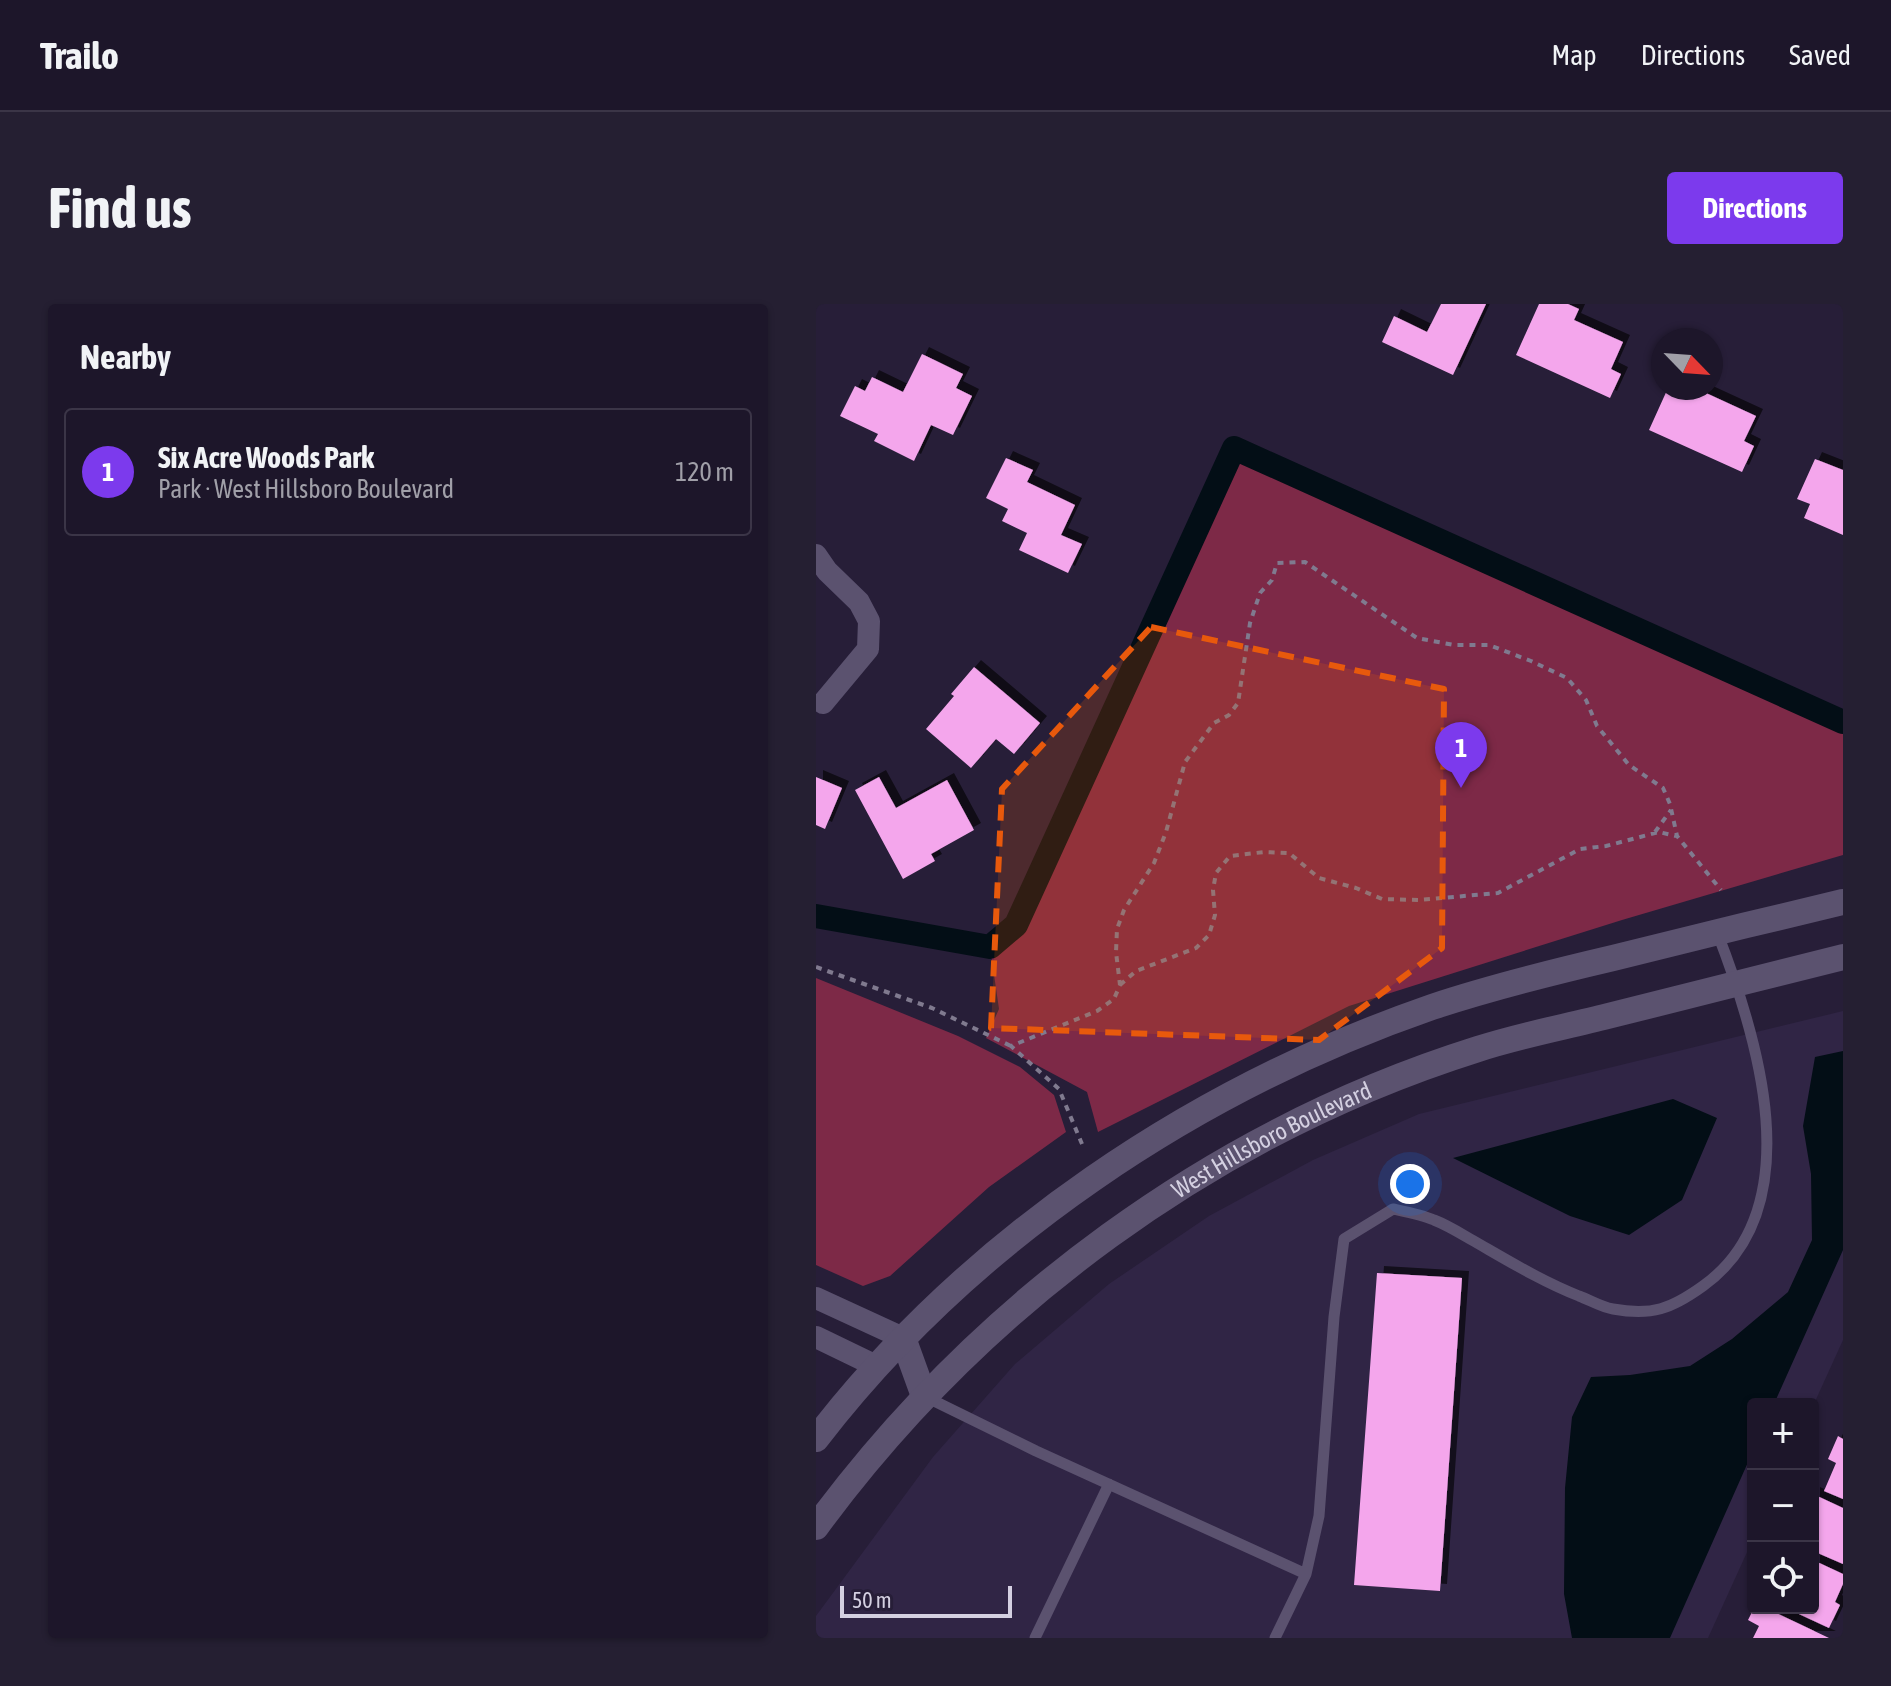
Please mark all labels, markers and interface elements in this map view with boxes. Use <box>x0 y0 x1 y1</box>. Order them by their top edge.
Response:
text: Trailo <box>40 34 119 77</box>
text: Map <box>1552 39 1597 71</box>
text: Directions <box>1641 39 1745 71</box>
text: Saved <box>1789 39 1851 71</box>
button: Directions <box>1667 172 1843 244</box>
text: Find us <box>48 176 192 240</box>
north arrow <box>1651 328 1723 400</box>
text: Nearby <box>80 337 171 376</box>
text: Six Acre Woods Park <box>158 440 374 474</box>
text: 1 <box>102 457 114 487</box>
text: 120 m <box>675 457 734 487</box>
text: Park · West Hillsboro Boulevard <box>158 474 454 504</box>
pin: 1 <box>1435 722 1487 788</box>
street label: West Hillsboro Boulevard <box>1167 1076 1375 1203</box>
your location <box>1390 1164 1430 1204</box>
map controls <box>1747 1398 1819 1614</box>
button: + <box>1747 1398 1819 1470</box>
button: − <box>1747 1470 1819 1542</box>
button: locate <box>1747 1542 1819 1614</box>
scale bar <box>840 1582 1012 1618</box>
text: 50 m <box>852 1587 892 1613</box>

